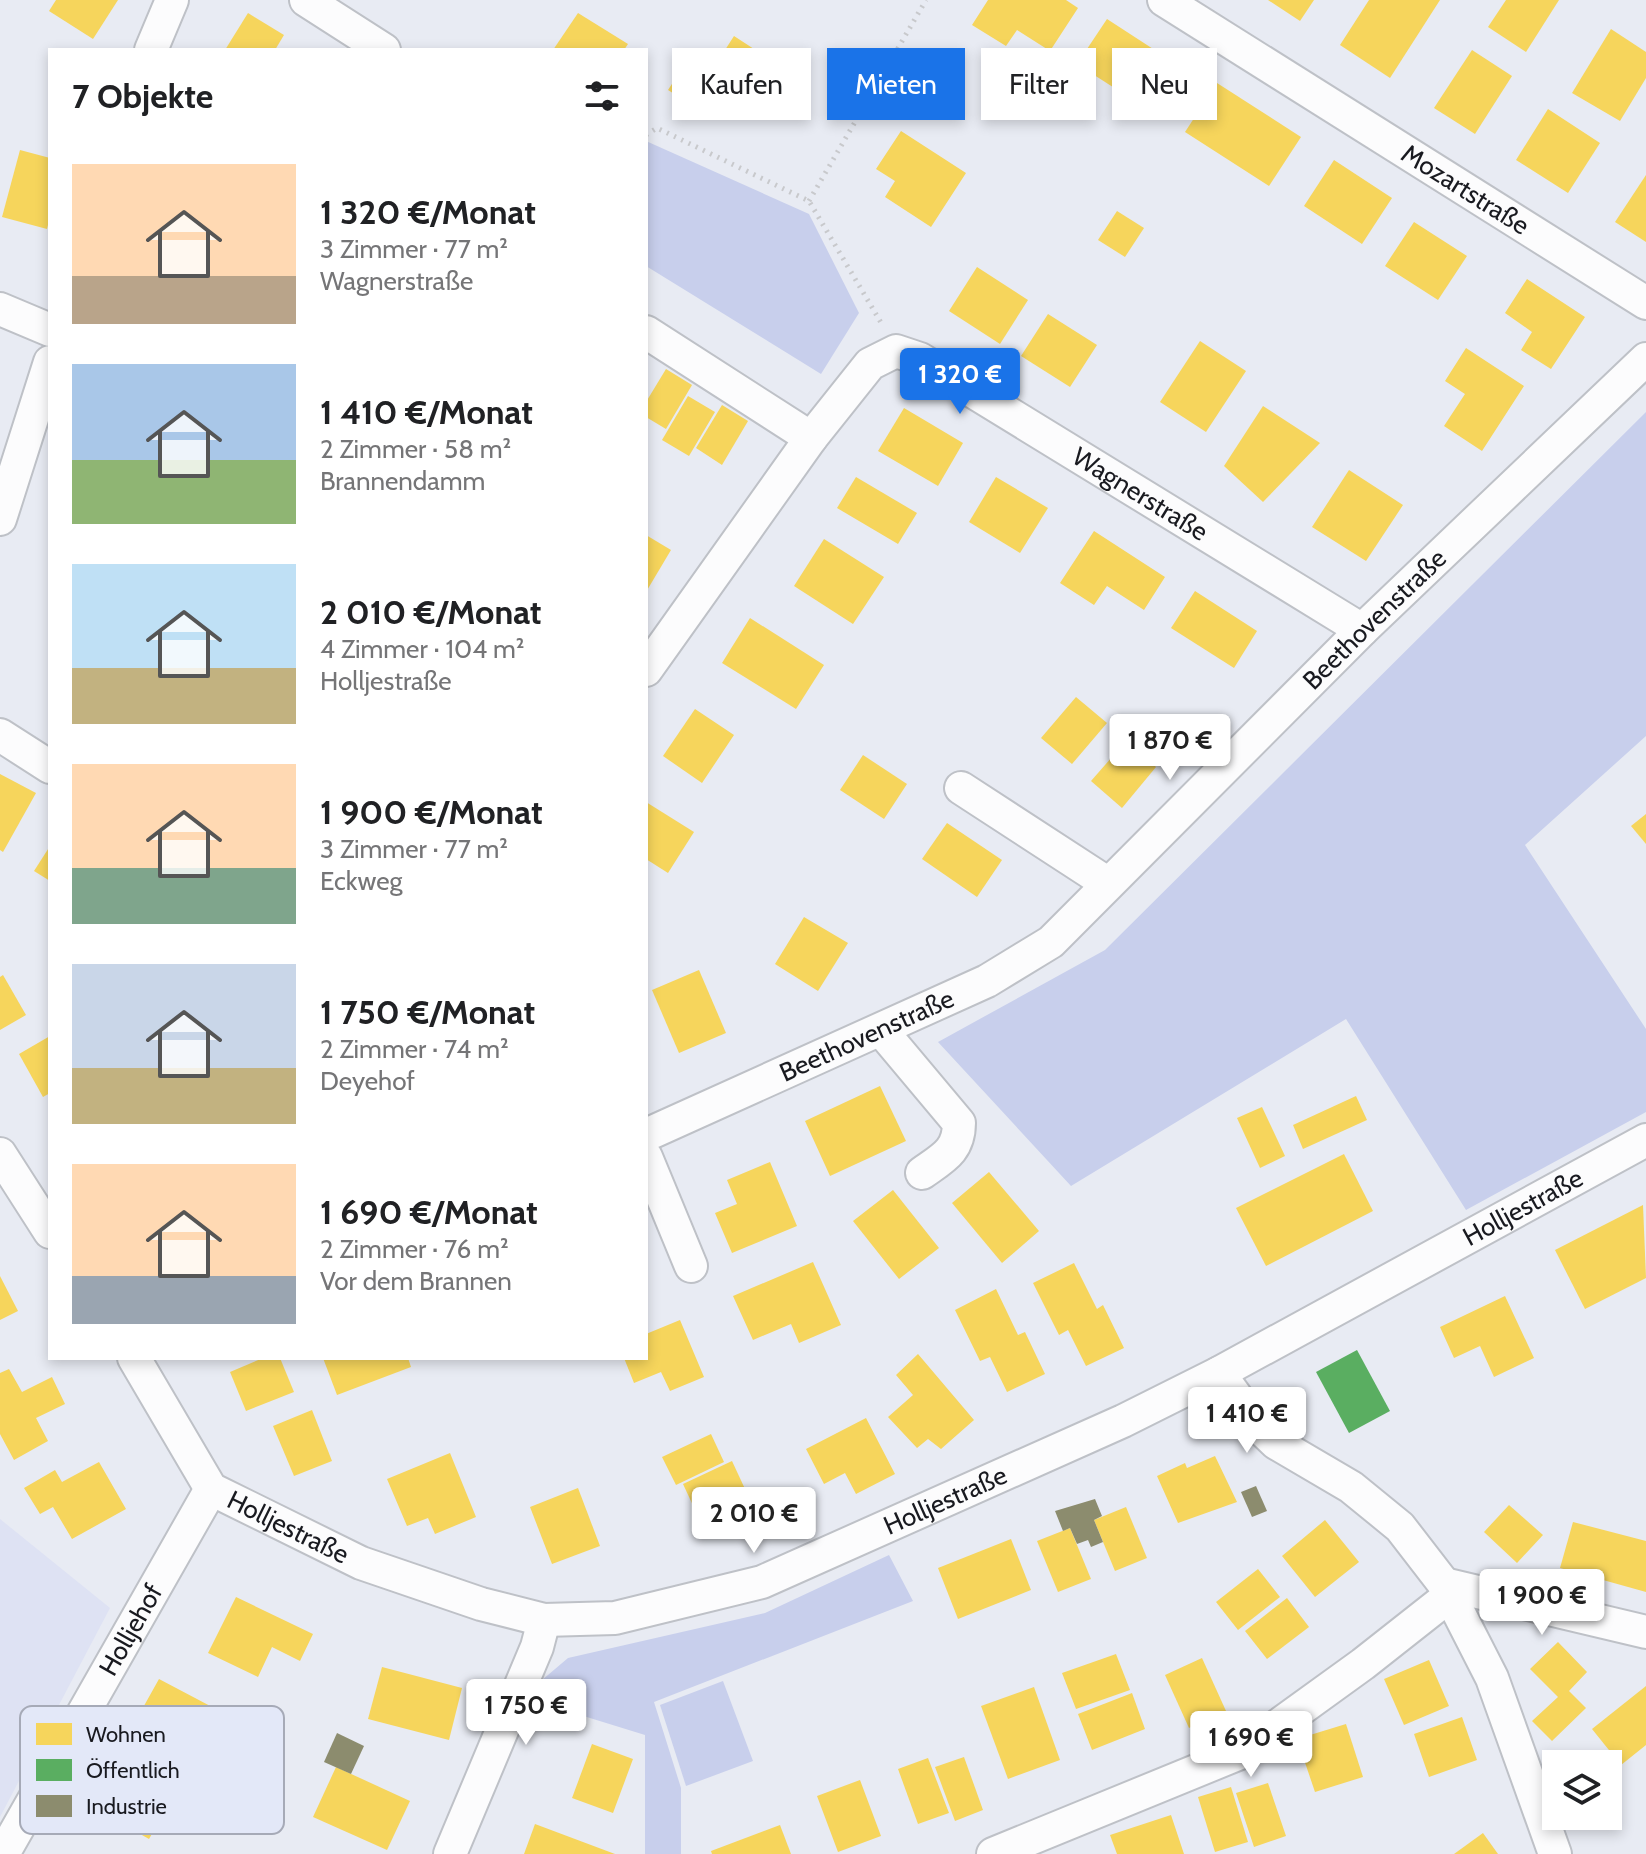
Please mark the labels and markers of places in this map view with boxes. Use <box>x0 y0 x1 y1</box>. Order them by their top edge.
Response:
pin: 1 320 € <box>886 348 1034 416</box>
pin: 1 870 € <box>1096 714 1244 782</box>
pin: 1 410 € <box>1173 1387 1321 1455</box>
pin: 2 010 € <box>680 1487 828 1555</box>
pin: 1 900 € <box>1468 1569 1616 1637</box>
pin: 1 750 € <box>452 1679 600 1747</box>
pin: 1 690 € <box>1177 1711 1325 1779</box>

